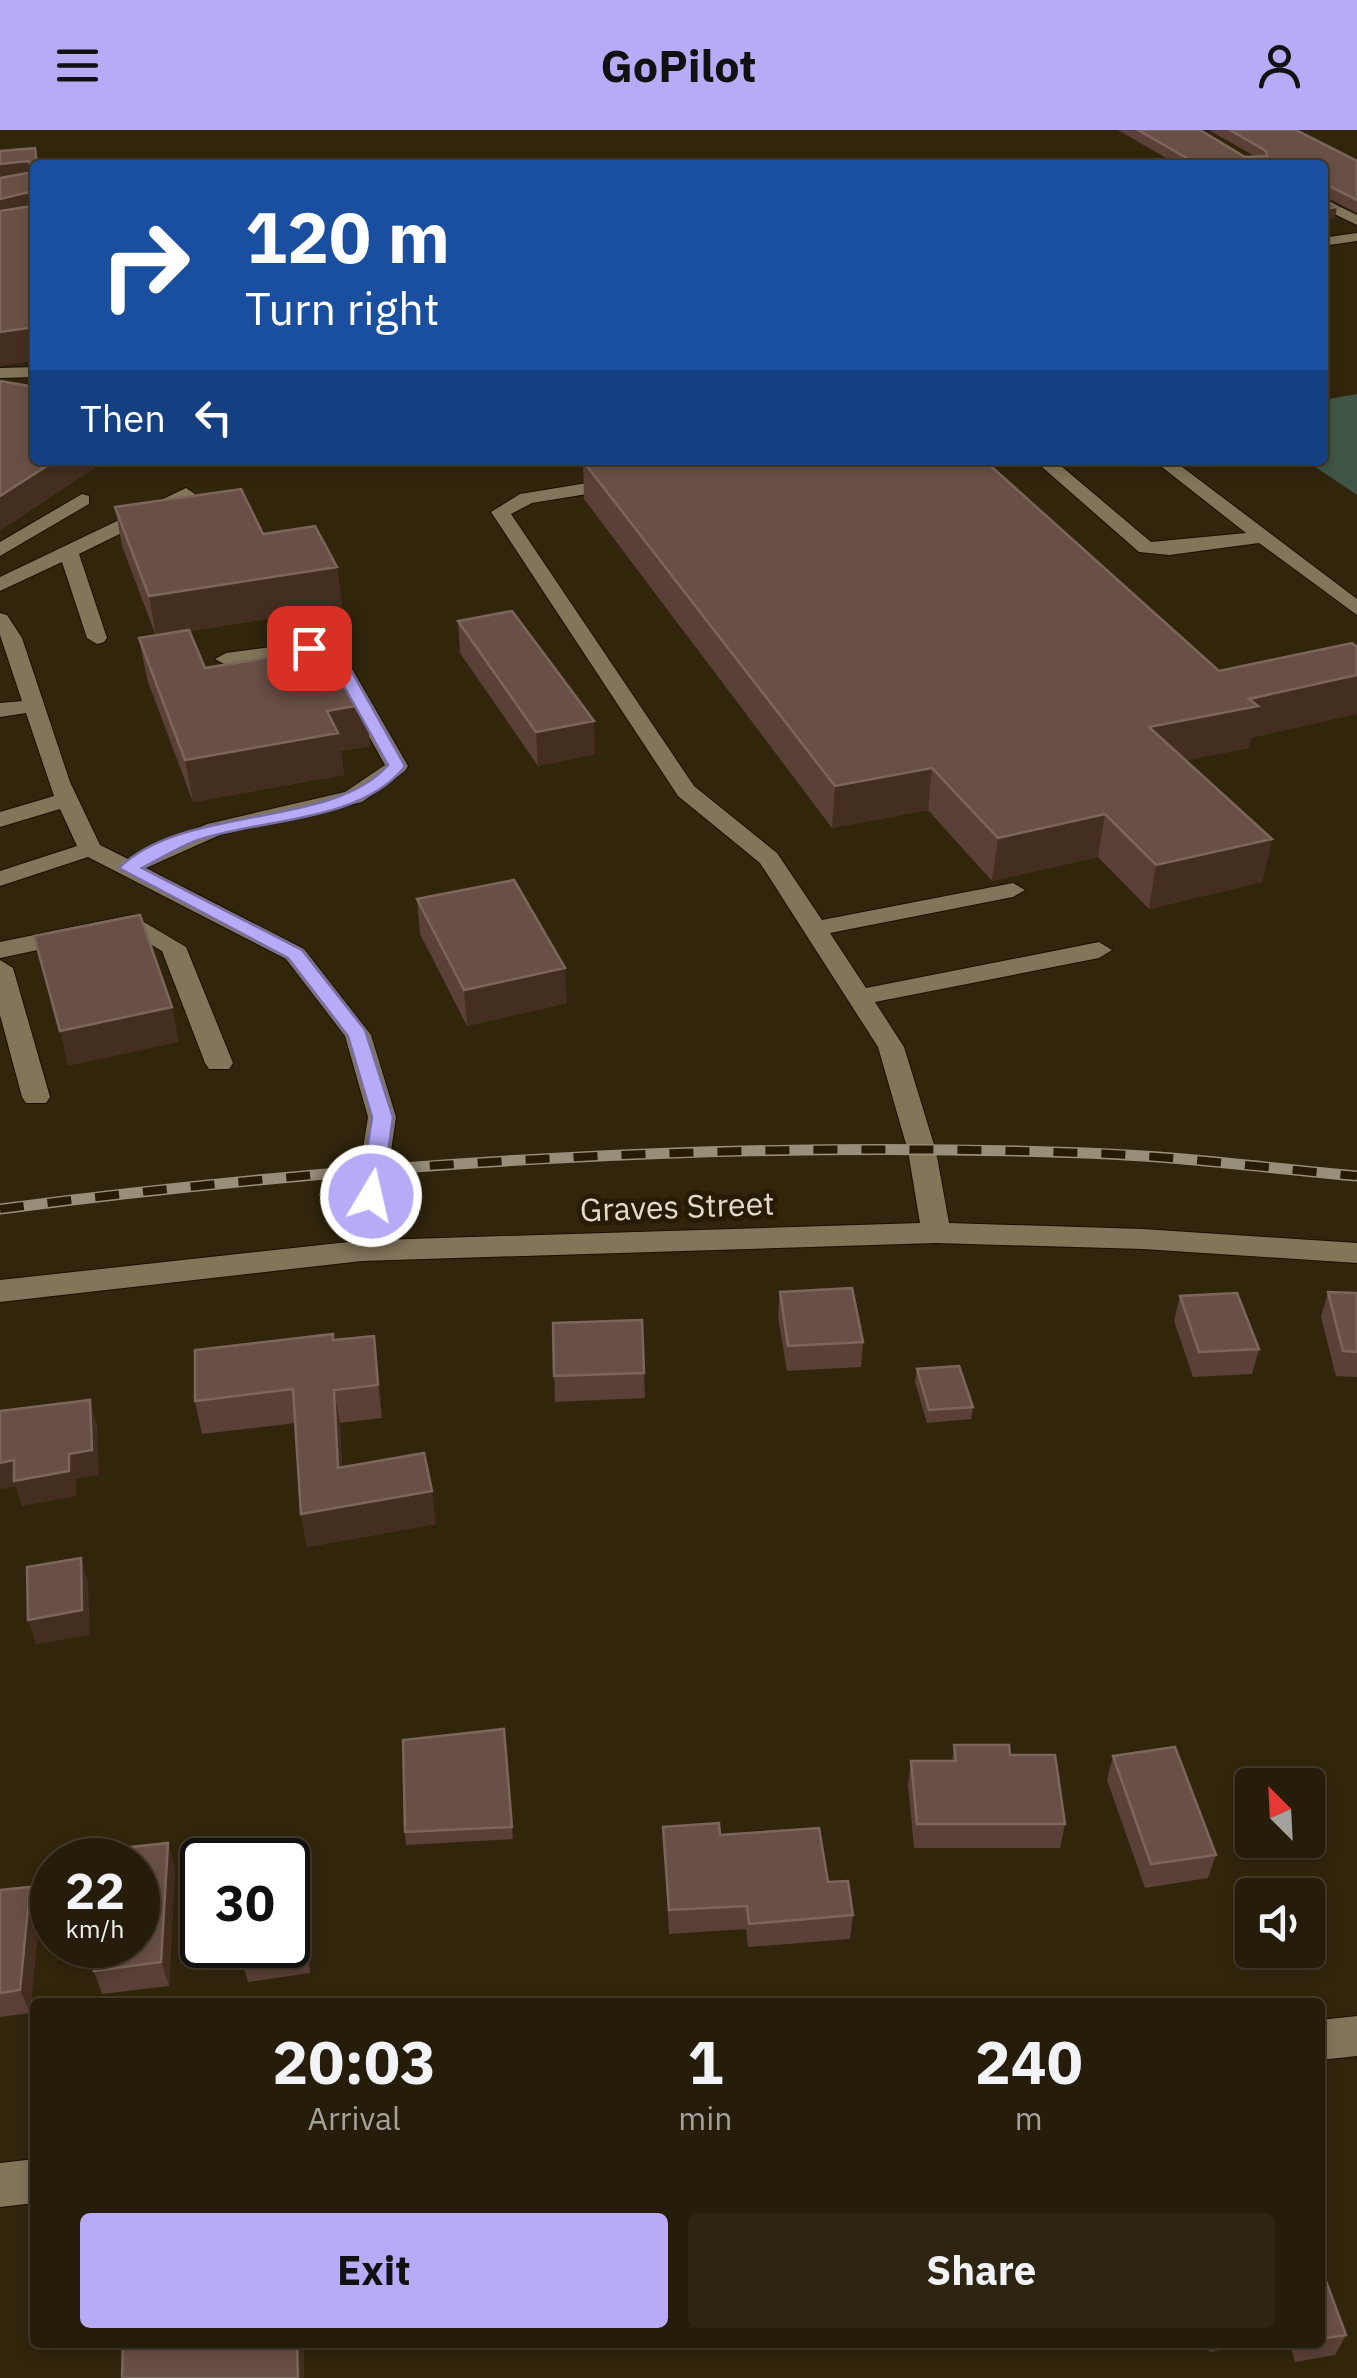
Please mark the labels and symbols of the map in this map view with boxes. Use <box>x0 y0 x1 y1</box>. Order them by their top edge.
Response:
pin <box>267 606 352 691</box>
position arrow <box>319 1144 423 1248</box>
street label: Graves Street <box>579 1182 775 1230</box>
north arrow <box>1235 1768 1325 1858</box>
speed limit sign: 30 <box>180 1838 310 1968</box>

